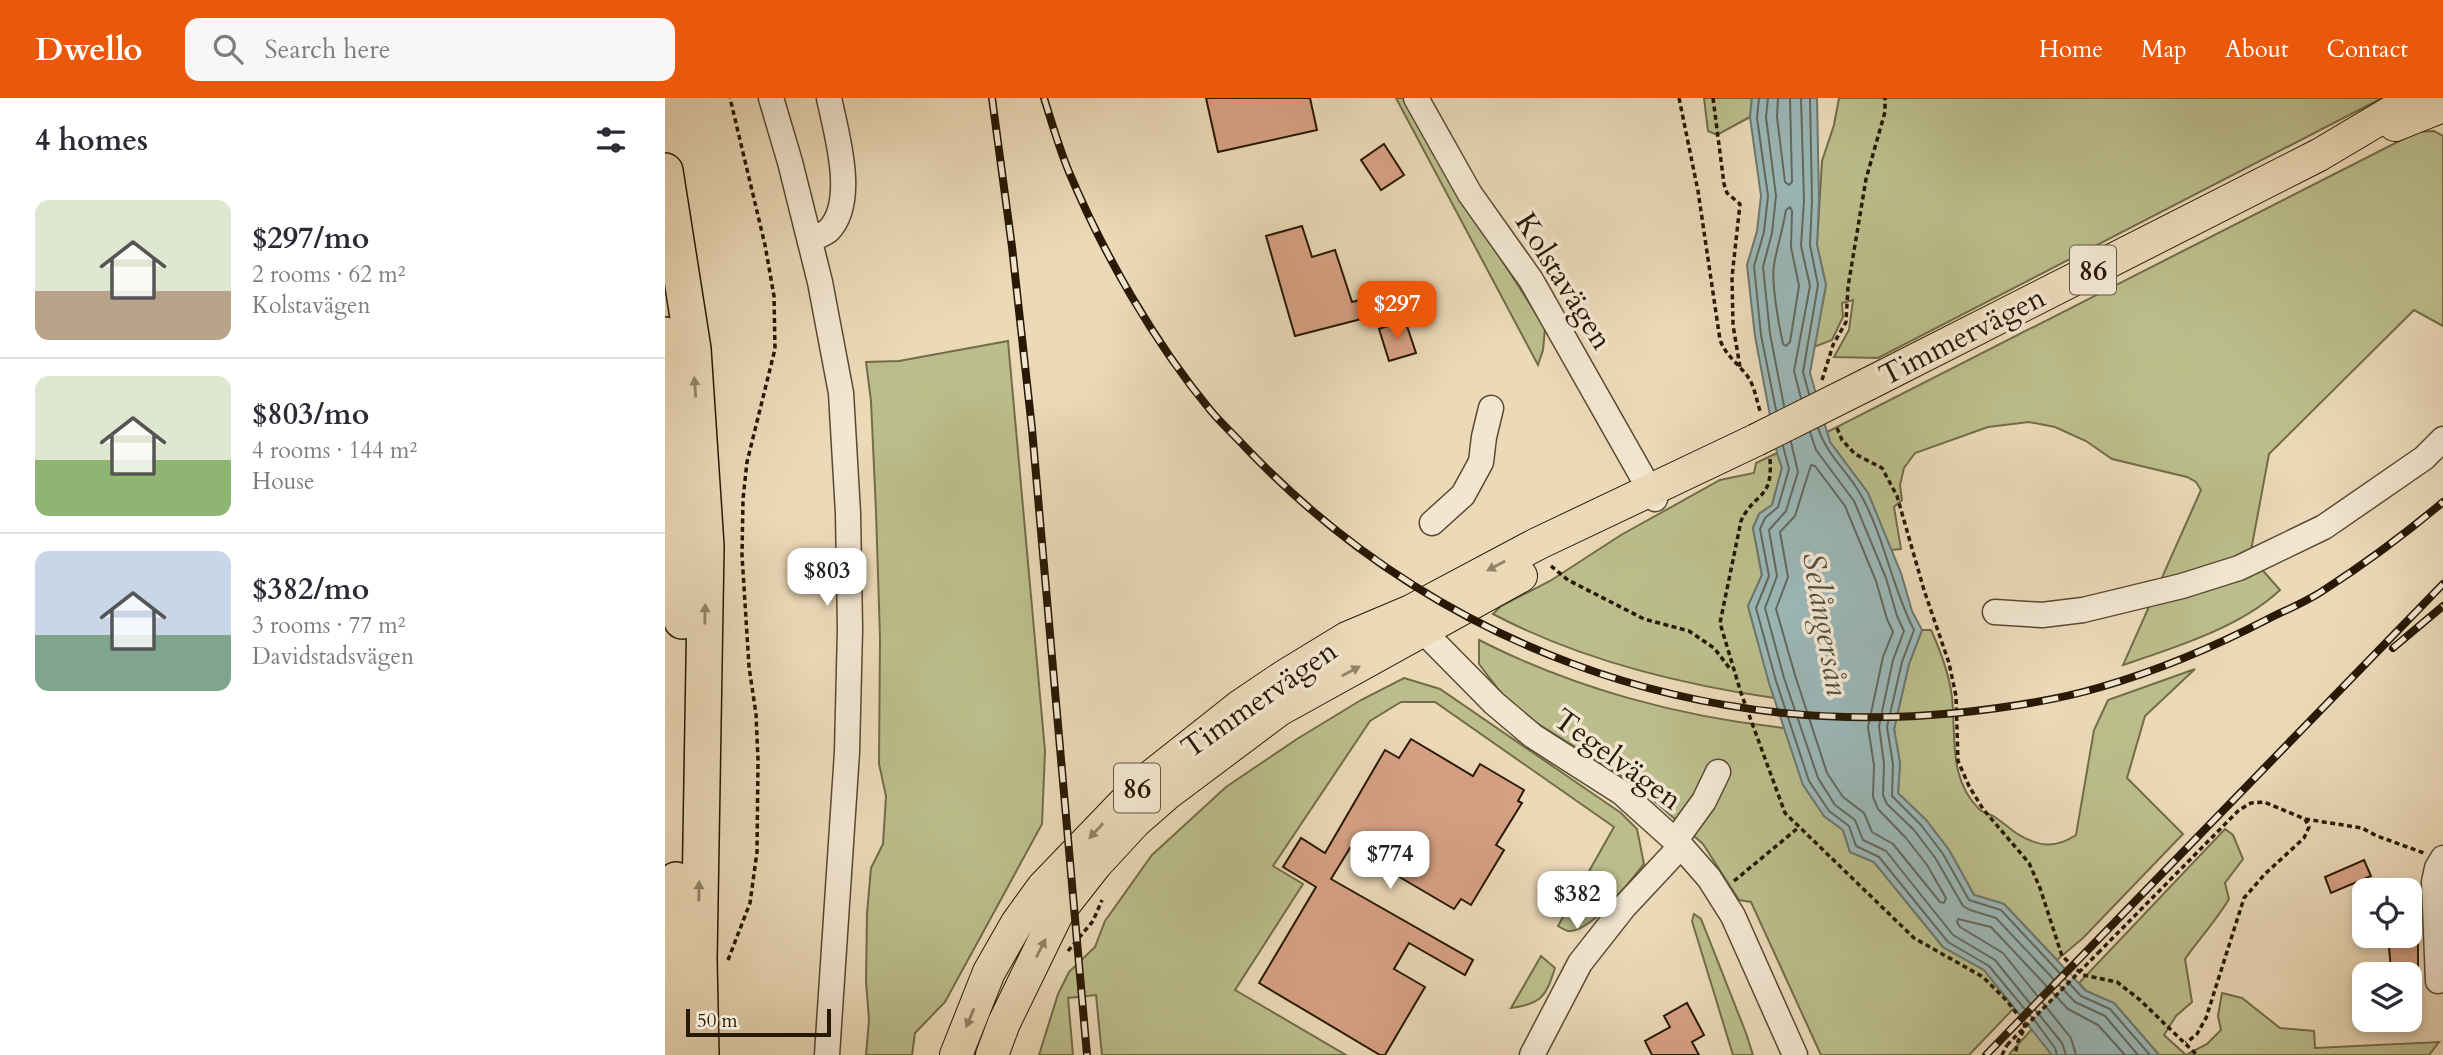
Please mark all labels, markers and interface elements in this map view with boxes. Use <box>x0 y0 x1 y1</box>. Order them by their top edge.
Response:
search box <box>185 18 675 81</box>
text: Dwello <box>35 27 143 72</box>
icon: search <box>209 30 247 68</box>
text: Search here <box>265 32 391 67</box>
text: Home <box>2039 33 2103 66</box>
text: Map <box>2141 33 2187 66</box>
text: About <box>2225 33 2289 66</box>
text: Contact <box>2327 33 2408 66</box>
text: 4 homes <box>35 120 148 161</box>
icon: filters <box>592 121 630 159</box>
street label: Kolstavägen <box>1505 205 1622 358</box>
text: $297/mo <box>252 218 369 259</box>
icon: home <box>91 228 175 312</box>
road number: 86 <box>2070 246 2116 294</box>
text: 2 rooms · 62 m² <box>252 259 405 290</box>
street label: Timmervägen <box>1872 277 2052 396</box>
pin: $297 <box>1356 282 1438 341</box>
text: $297 <box>1373 288 1421 319</box>
text: Kolstavägen <box>252 290 370 321</box>
one-way arrow <box>690 376 701 398</box>
text: $803/mo <box>252 394 369 435</box>
icon: home <box>91 404 175 488</box>
text: 4 rooms · 144 m² <box>252 435 417 466</box>
text: House <box>252 466 314 497</box>
pin: $803 <box>786 548 868 608</box>
water label: Selångersån <box>1791 549 1859 700</box>
text: $803 <box>803 555 851 586</box>
one-way arrow <box>1486 560 1506 571</box>
text: $382/mo <box>252 569 369 610</box>
icon: home <box>91 579 175 663</box>
one-way arrow <box>699 603 710 625</box>
text: 3 rooms · 77 m² <box>252 610 405 641</box>
street label: Timmervägen <box>1173 631 1345 768</box>
text: Davidstadsvägen <box>252 641 414 672</box>
one-way arrow <box>1342 665 1361 677</box>
street label: Tegelvägen <box>1545 699 1690 820</box>
road number: 86 <box>1114 764 1160 812</box>
one-way arrow <box>1088 822 1104 839</box>
pin: $774 <box>1349 832 1431 891</box>
text: $774 <box>1366 838 1414 869</box>
pin: $382 <box>1536 872 1618 931</box>
text: $382 <box>1553 878 1601 909</box>
map controls <box>2352 878 2422 1032</box>
button: locate <box>2352 878 2422 948</box>
one-way arrow <box>693 879 705 901</box>
one-way arrow <box>1034 938 1046 958</box>
button: layers <box>2352 962 2422 1032</box>
scale bar <box>686 1006 831 1038</box>
text: 50 m <box>697 1008 738 1034</box>
one-way arrow <box>964 1008 976 1028</box>

